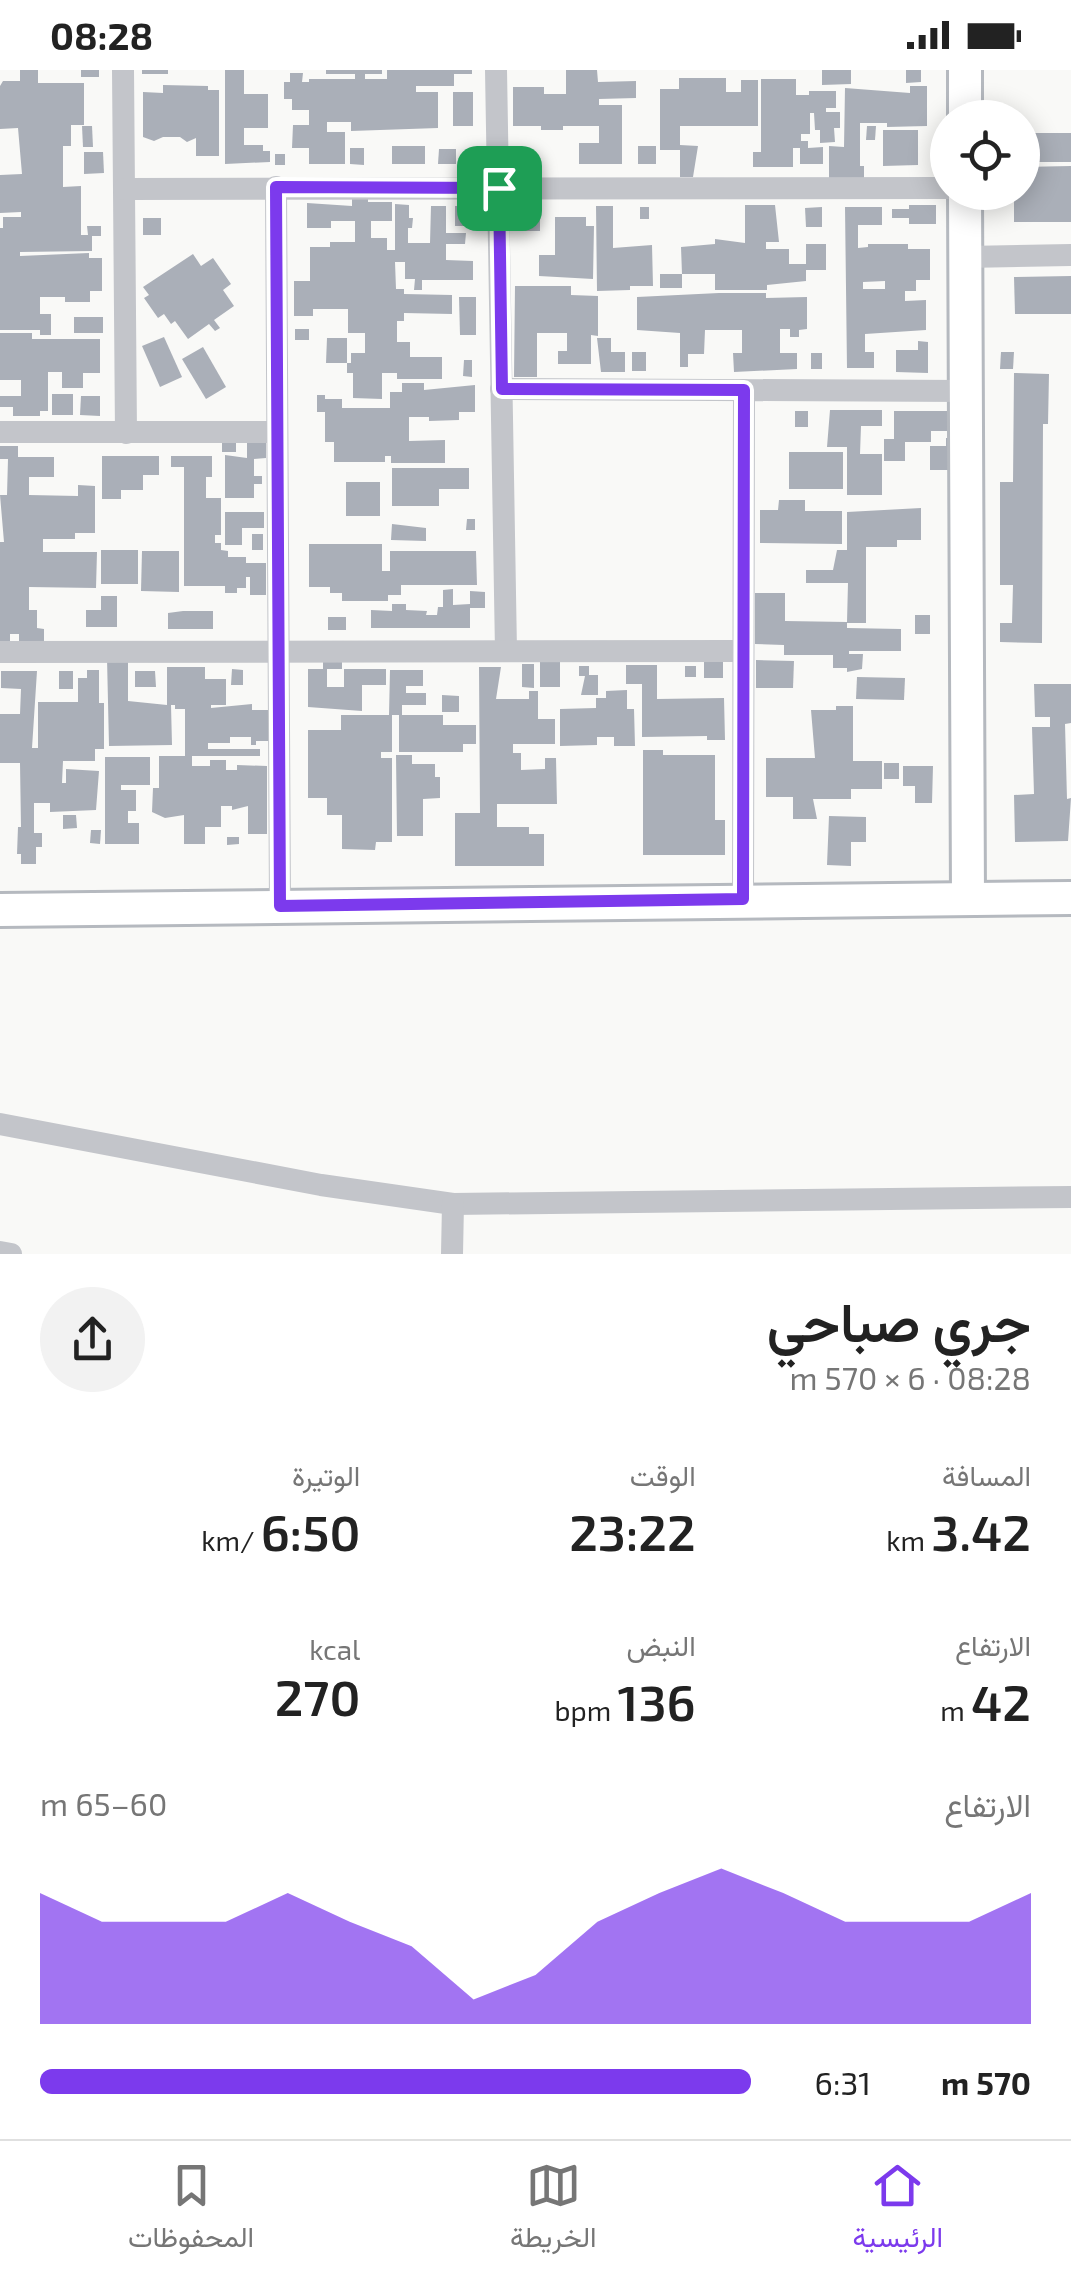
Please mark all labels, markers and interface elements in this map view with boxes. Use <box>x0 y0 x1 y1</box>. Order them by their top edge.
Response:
text: 08:28 <box>50 12 153 58</box>
map controls <box>930 100 1040 210</box>
button: locate <box>930 100 1040 210</box>
pin <box>457 146 542 231</box>
icon: arrive <box>472 161 527 216</box>
button: share <box>40 1287 145 1392</box>
text: جري صباحي <box>767 1287 1031 1353</box>
text: 08:28 · 6 × 570 m <box>789 1358 1031 1396</box>
text: الوتيرة <box>292 1458 360 1492</box>
text: الوقت <box>630 1458 696 1492</box>
text: المسافة <box>942 1458 1031 1492</box>
text: 6:50 <box>261 1501 360 1561</box>
text: 23:22 <box>569 1501 696 1561</box>
text: 3.42 <box>931 1501 1031 1561</box>
text: /km <box>201 1523 261 1557</box>
text: km <box>886 1523 931 1557</box>
text: النبض <box>626 1628 696 1662</box>
text: الارتفاع <box>955 1628 1031 1662</box>
text: kcal <box>309 1632 360 1666</box>
text: 270 <box>275 1666 360 1726</box>
text: 136 <box>618 1671 696 1731</box>
text: 42 <box>971 1671 1031 1731</box>
text: bpm <box>555 1693 618 1727</box>
text: m <box>940 1693 971 1727</box>
text: 60–65 m <box>40 1784 167 1822</box>
text: الارتفاع <box>944 1785 1031 1823</box>
text: 6:31 <box>815 2063 871 2101</box>
text: 570 m <box>941 2063 1031 2101</box>
tab: المحفوظات <box>128 2158 254 2262</box>
tab: الخريطة <box>510 2158 597 2262</box>
tab: الرئيسية <box>853 2158 943 2262</box>

